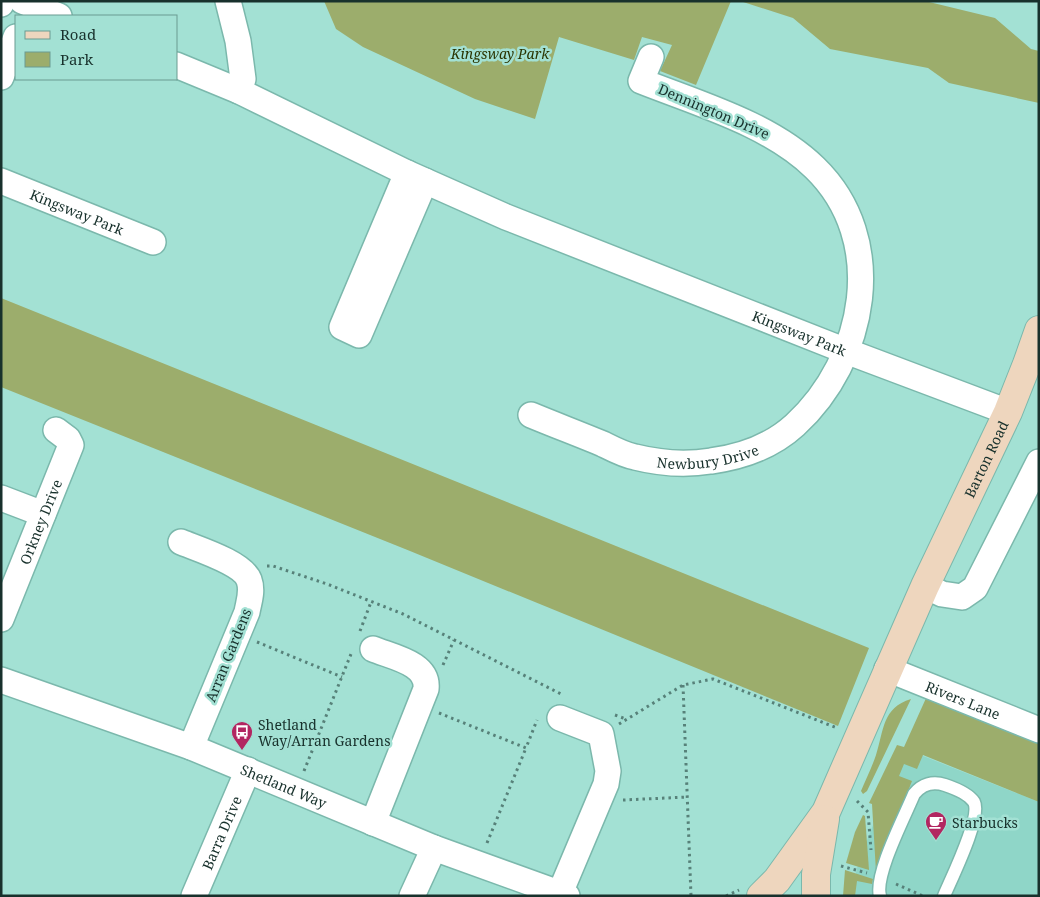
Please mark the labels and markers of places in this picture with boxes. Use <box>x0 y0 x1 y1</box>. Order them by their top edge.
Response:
place label: Shetland Way/Arran Gardens <box>258 715 390 750</box>
bus stop icon: Shetland Way/Arran Gardens <box>230 720 254 751</box>
cafe icon: Starbucks <box>924 810 948 841</box>
place label: Starbucks <box>952 813 1018 832</box>

